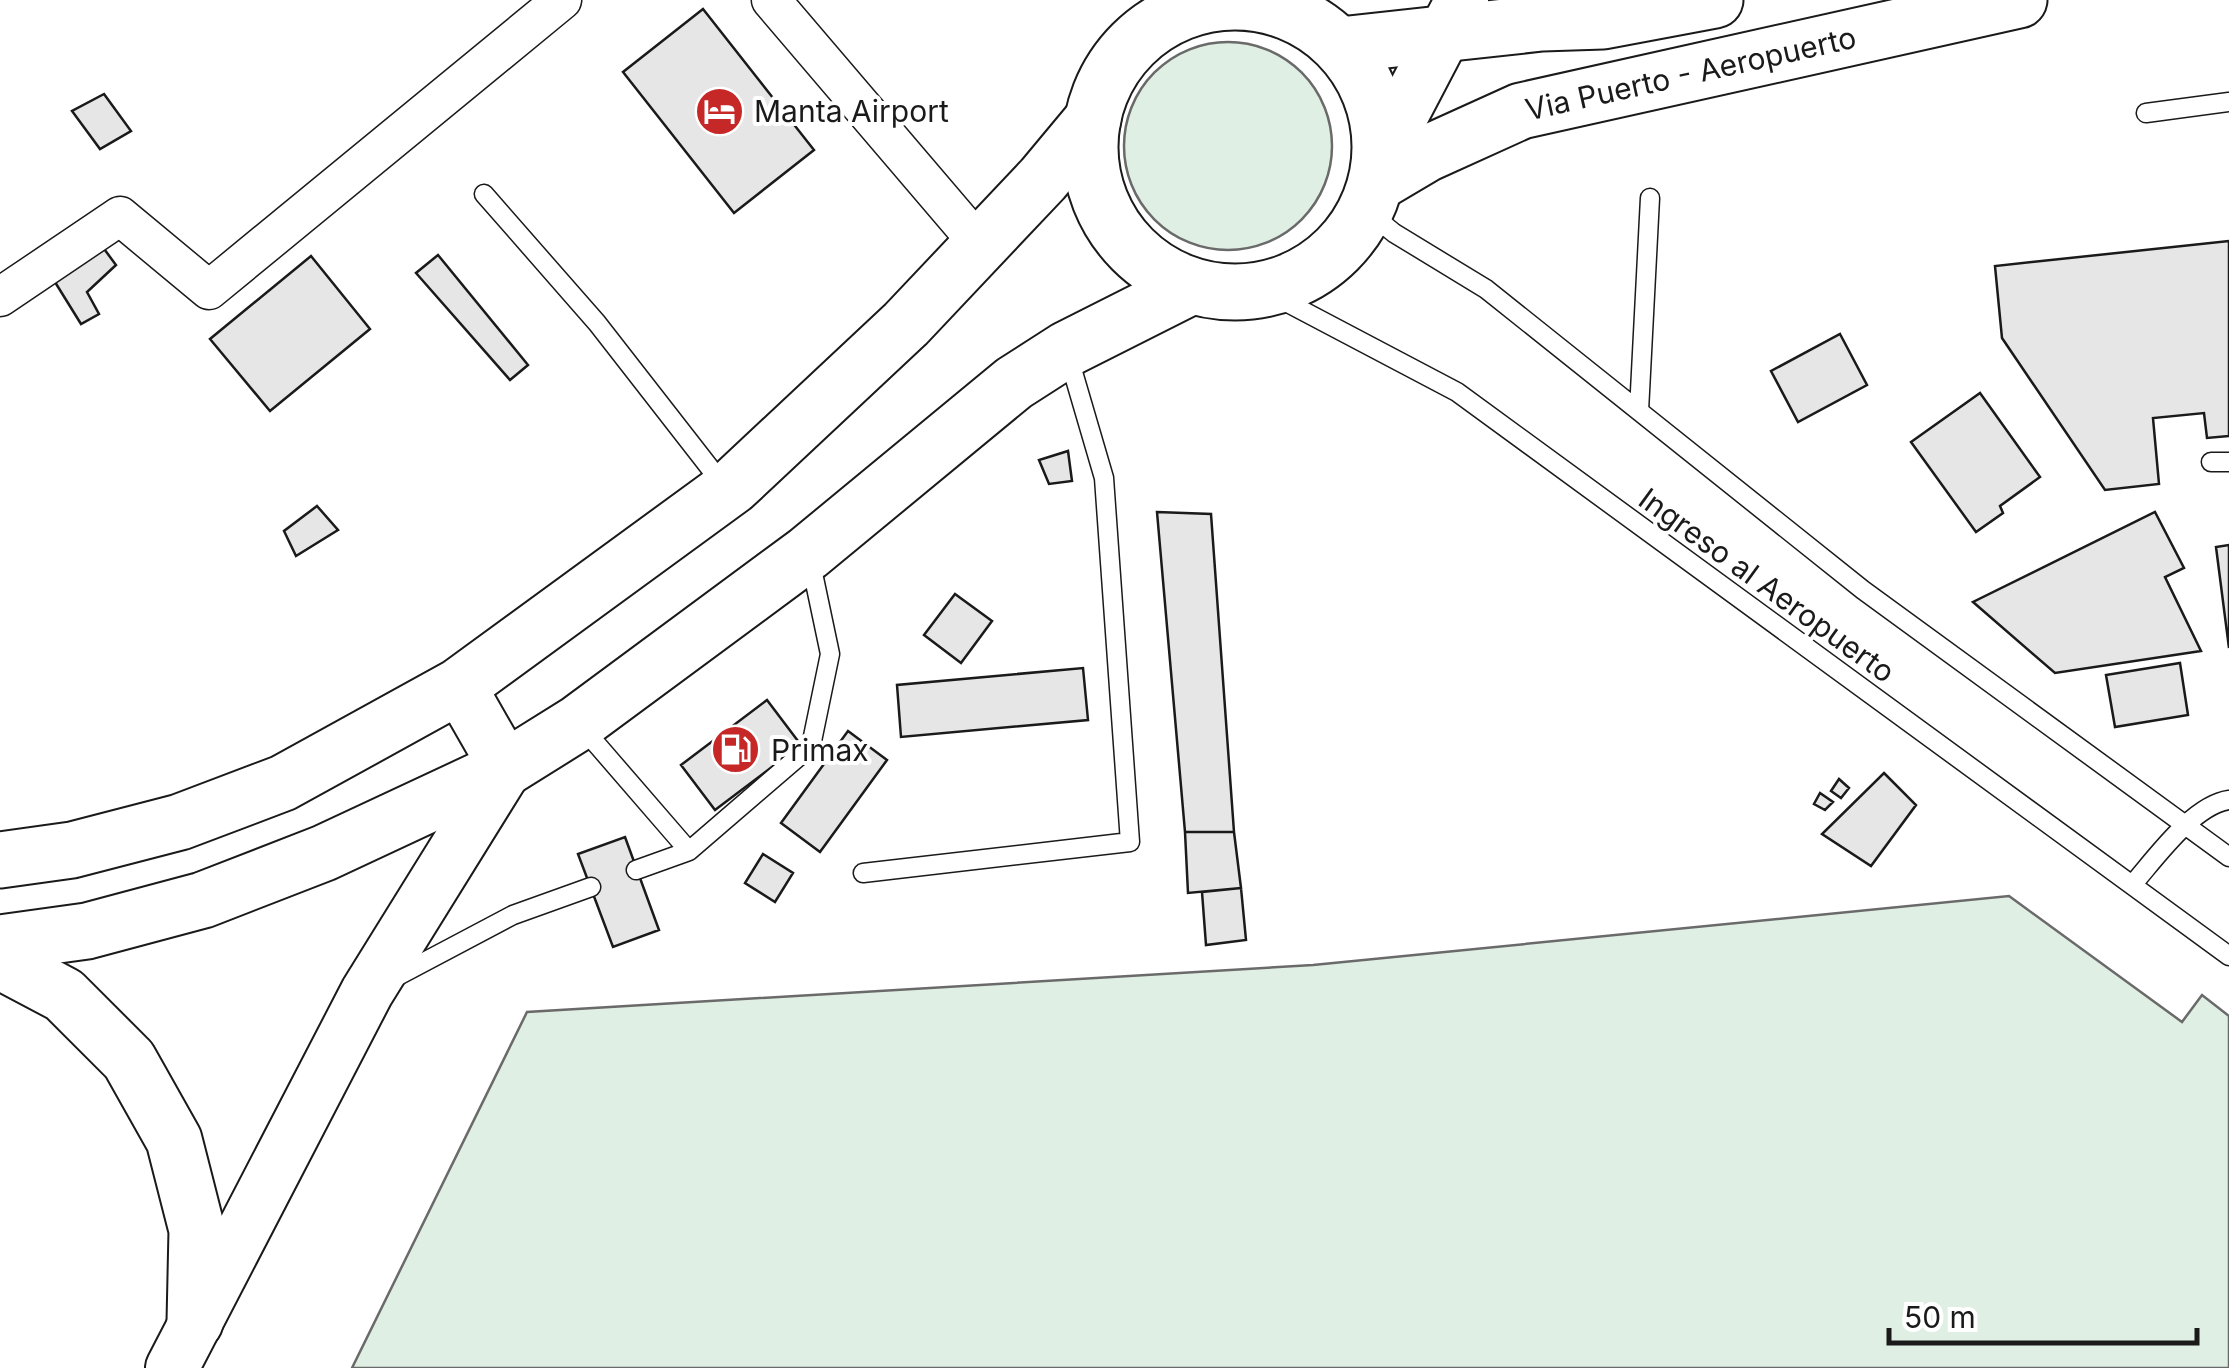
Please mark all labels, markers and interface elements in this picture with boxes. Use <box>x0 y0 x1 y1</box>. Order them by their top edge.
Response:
street label: Via Puerto - Aeropuerto <box>1522 19 1859 127</box>
hotel icon: Manta Airport <box>693 85 745 137</box>
place label: Manta Airport <box>754 93 949 129</box>
street label: Ingreso al Aeropuerto <box>1632 480 1902 690</box>
fuel station icon: Primax <box>710 724 762 776</box>
place label: Primax <box>771 732 869 768</box>
scale bar <box>1889 1283 2196 1345</box>
text: 50 m <box>1904 1299 1976 1335</box>

